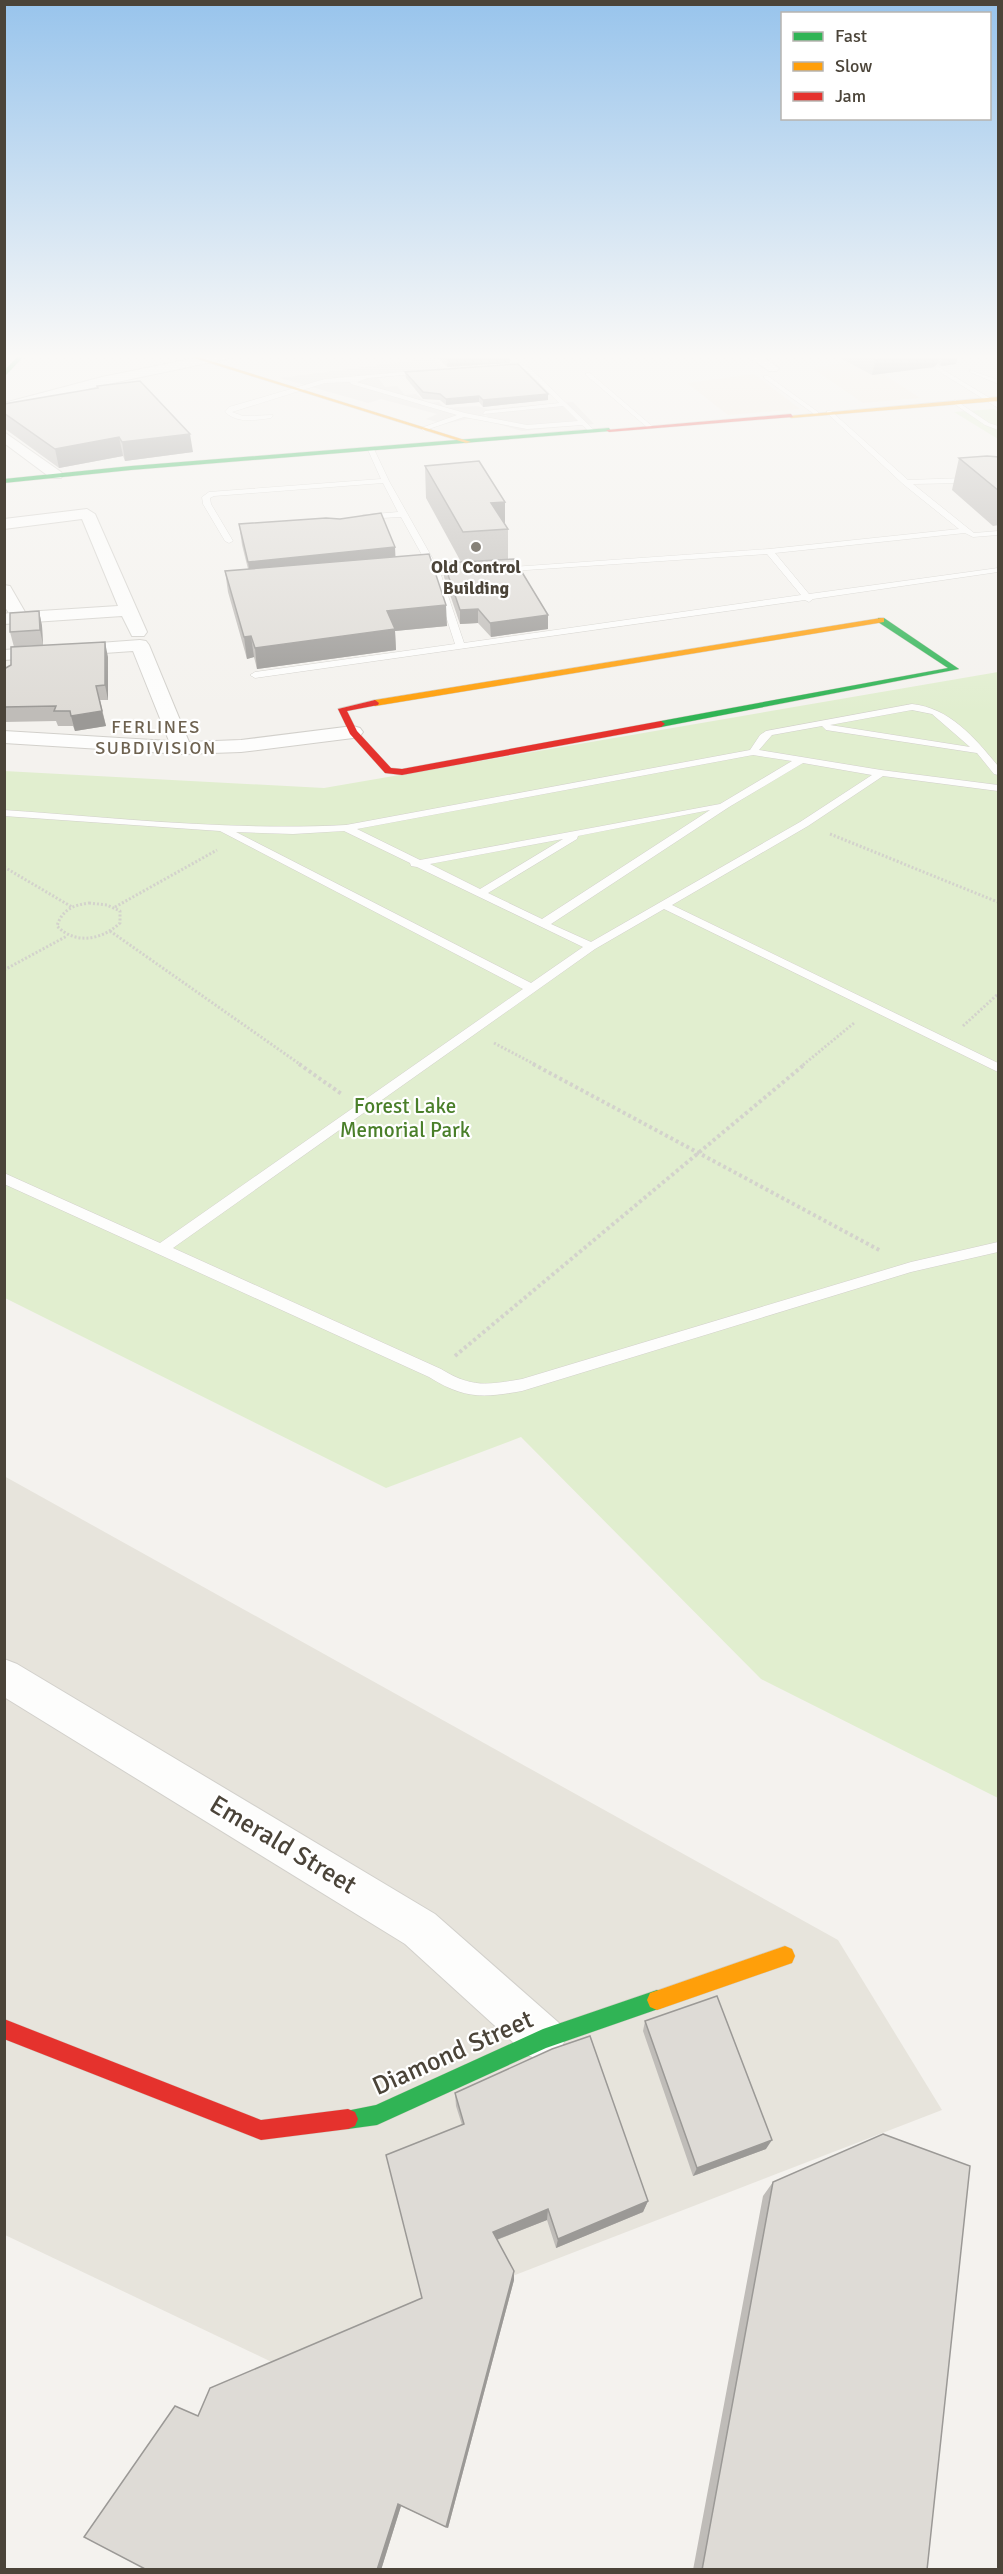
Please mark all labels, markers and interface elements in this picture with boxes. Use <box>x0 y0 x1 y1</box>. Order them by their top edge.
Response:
legend <box>781 12 991 120</box>
text: Fast <box>835 25 867 47</box>
text: Slow <box>835 55 872 77</box>
text: Jam <box>835 85 866 107</box>
marker: Old Control Building <box>469 540 483 554</box>
place label: Old Control Building <box>431 556 521 599</box>
district label: FERLINES SUBDIVISION <box>95 716 217 759</box>
park label: Forest Lake Memorial Park <box>340 1093 471 1143</box>
street label: Emerald Street <box>204 1789 362 1901</box>
street label: Diamond Street <box>368 2003 538 2103</box>

